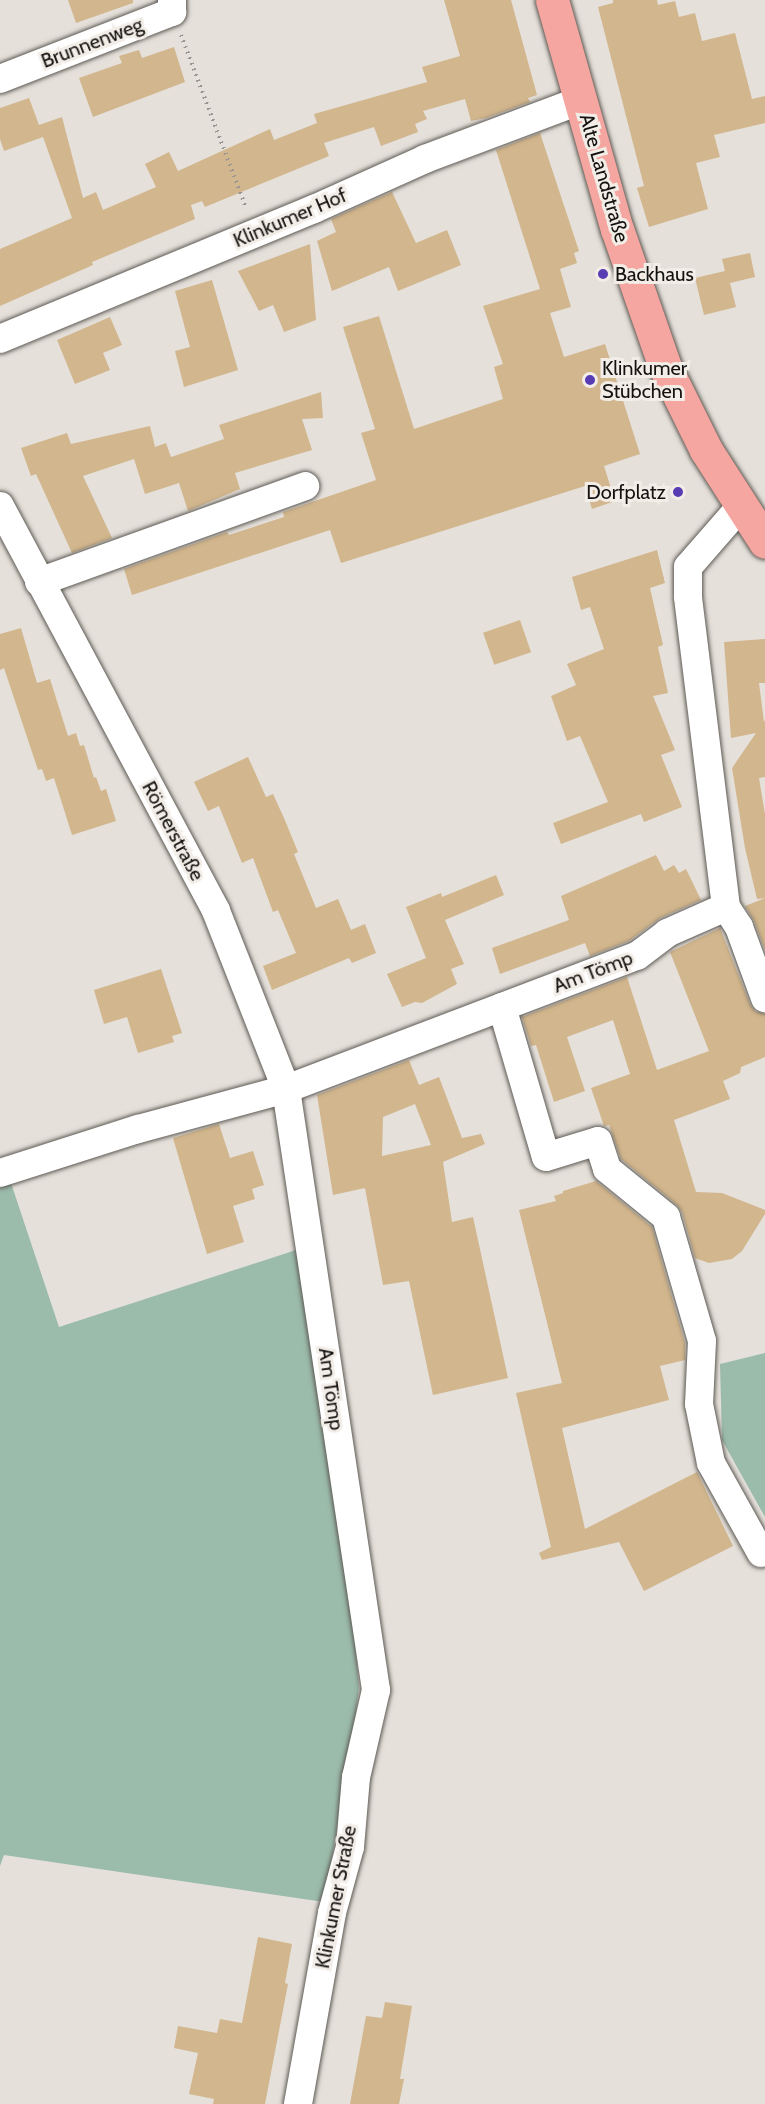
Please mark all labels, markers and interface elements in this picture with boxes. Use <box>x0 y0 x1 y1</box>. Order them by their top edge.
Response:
street label: Brunnenweg <box>38 13 146 73</box>
street label: Alte Landstraße <box>574 111 634 245</box>
street label: Klinkumer Hof <box>230 183 350 253</box>
place label: Backhaus <box>615 262 694 286</box>
marker: Backhaus <box>596 267 610 281</box>
place label: Klinkumer Stübchen <box>602 356 687 403</box>
marker: Klinkumer Stübchen <box>583 373 597 387</box>
place label: Dorfplatz <box>586 480 666 504</box>
marker: Dorfplatz <box>671 485 685 499</box>
street label: Römerstraße <box>137 777 209 885</box>
street label: Am Tömp <box>550 946 636 998</box>
street label: Am Tömp <box>313 1346 349 1432</box>
street label: Klinkumer Straße <box>310 1824 362 1970</box>

